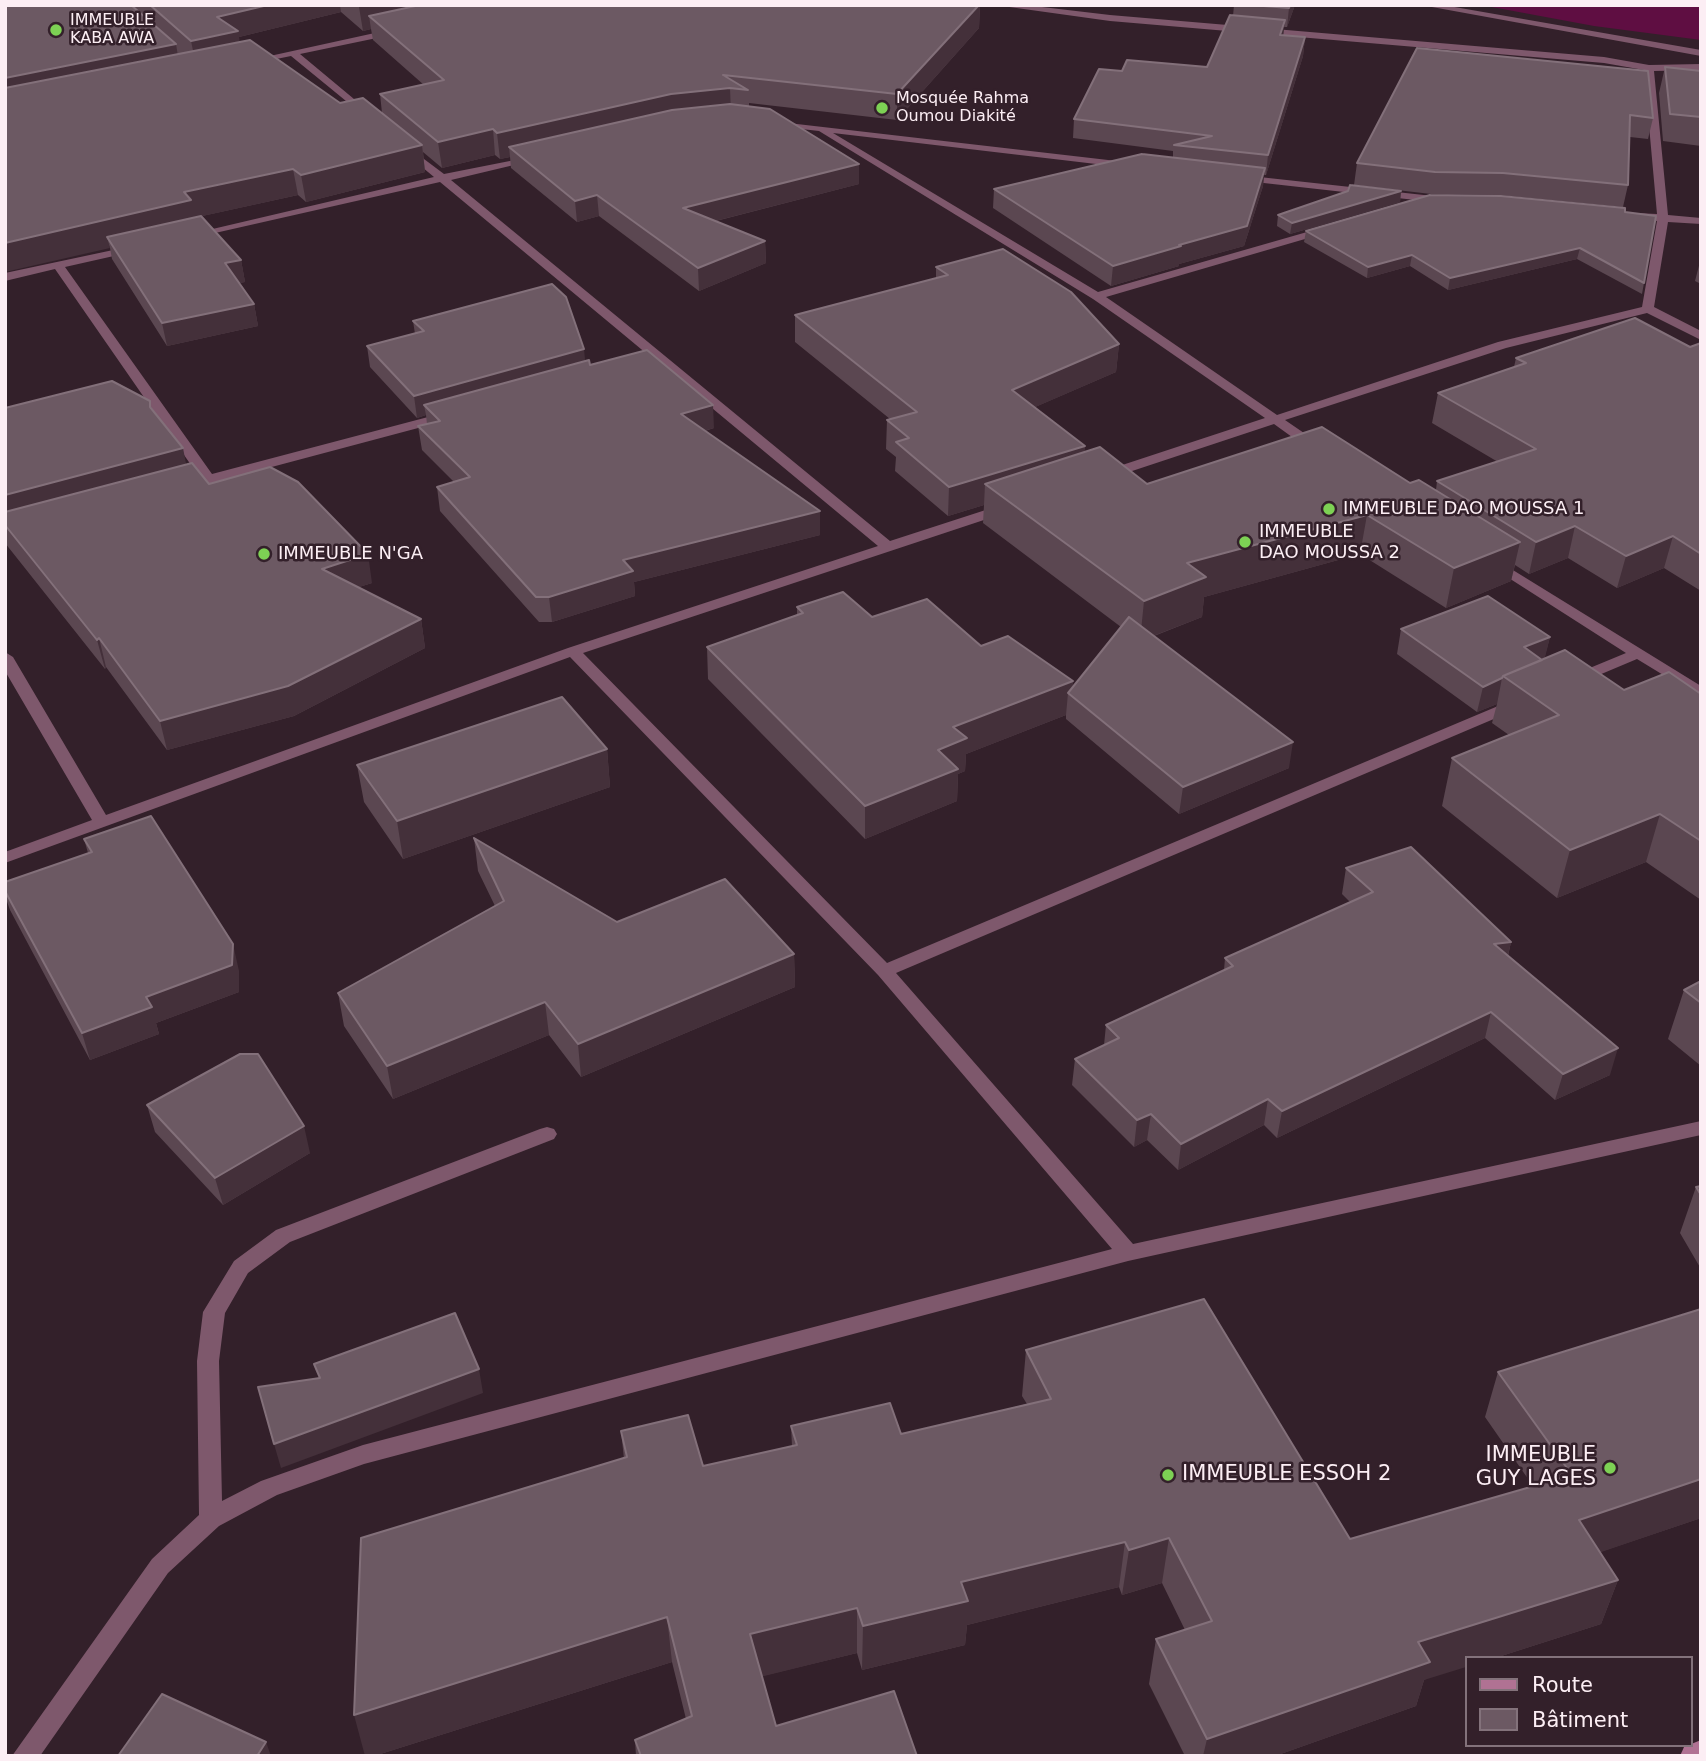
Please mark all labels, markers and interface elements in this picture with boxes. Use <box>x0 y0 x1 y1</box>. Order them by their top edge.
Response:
place label: IMMEUBLE KABA AWA <box>70 11 154 49</box>
marker: IMMEUBLE KABA AWA <box>48 22 64 38</box>
place label: Mosquée Rahma Oumou Diakité <box>896 89 1029 127</box>
marker: Mosquée Rahma Oumou Diakité <box>874 100 890 116</box>
place label: IMMEUBLE DAO MOUSSA 1 <box>1343 498 1584 520</box>
marker: IMMEUBLE DAO MOUSSA 1 <box>1321 501 1337 517</box>
place label: IMMEUBLE DAO MOUSSA 2 <box>1259 521 1400 564</box>
marker: IMMEUBLE DAO MOUSSA 2 <box>1237 534 1253 550</box>
place label: IMMEUBLE N'GA <box>278 543 423 565</box>
marker: IMMEUBLE N'GA <box>256 546 272 562</box>
place label: IMMEUBLE GUY LAGES <box>1476 1443 1596 1493</box>
marker: IMMEUBLE GUY LAGES <box>1602 1460 1618 1476</box>
place label: IMMEUBLE ESSOH 2 <box>1182 1462 1391 1488</box>
marker: IMMEUBLE ESSOH 2 <box>1160 1467 1176 1483</box>
legend <box>1464 1656 1692 1747</box>
text: Route <box>1532 1673 1593 1697</box>
text: Bâtiment <box>1532 1708 1628 1732</box>

